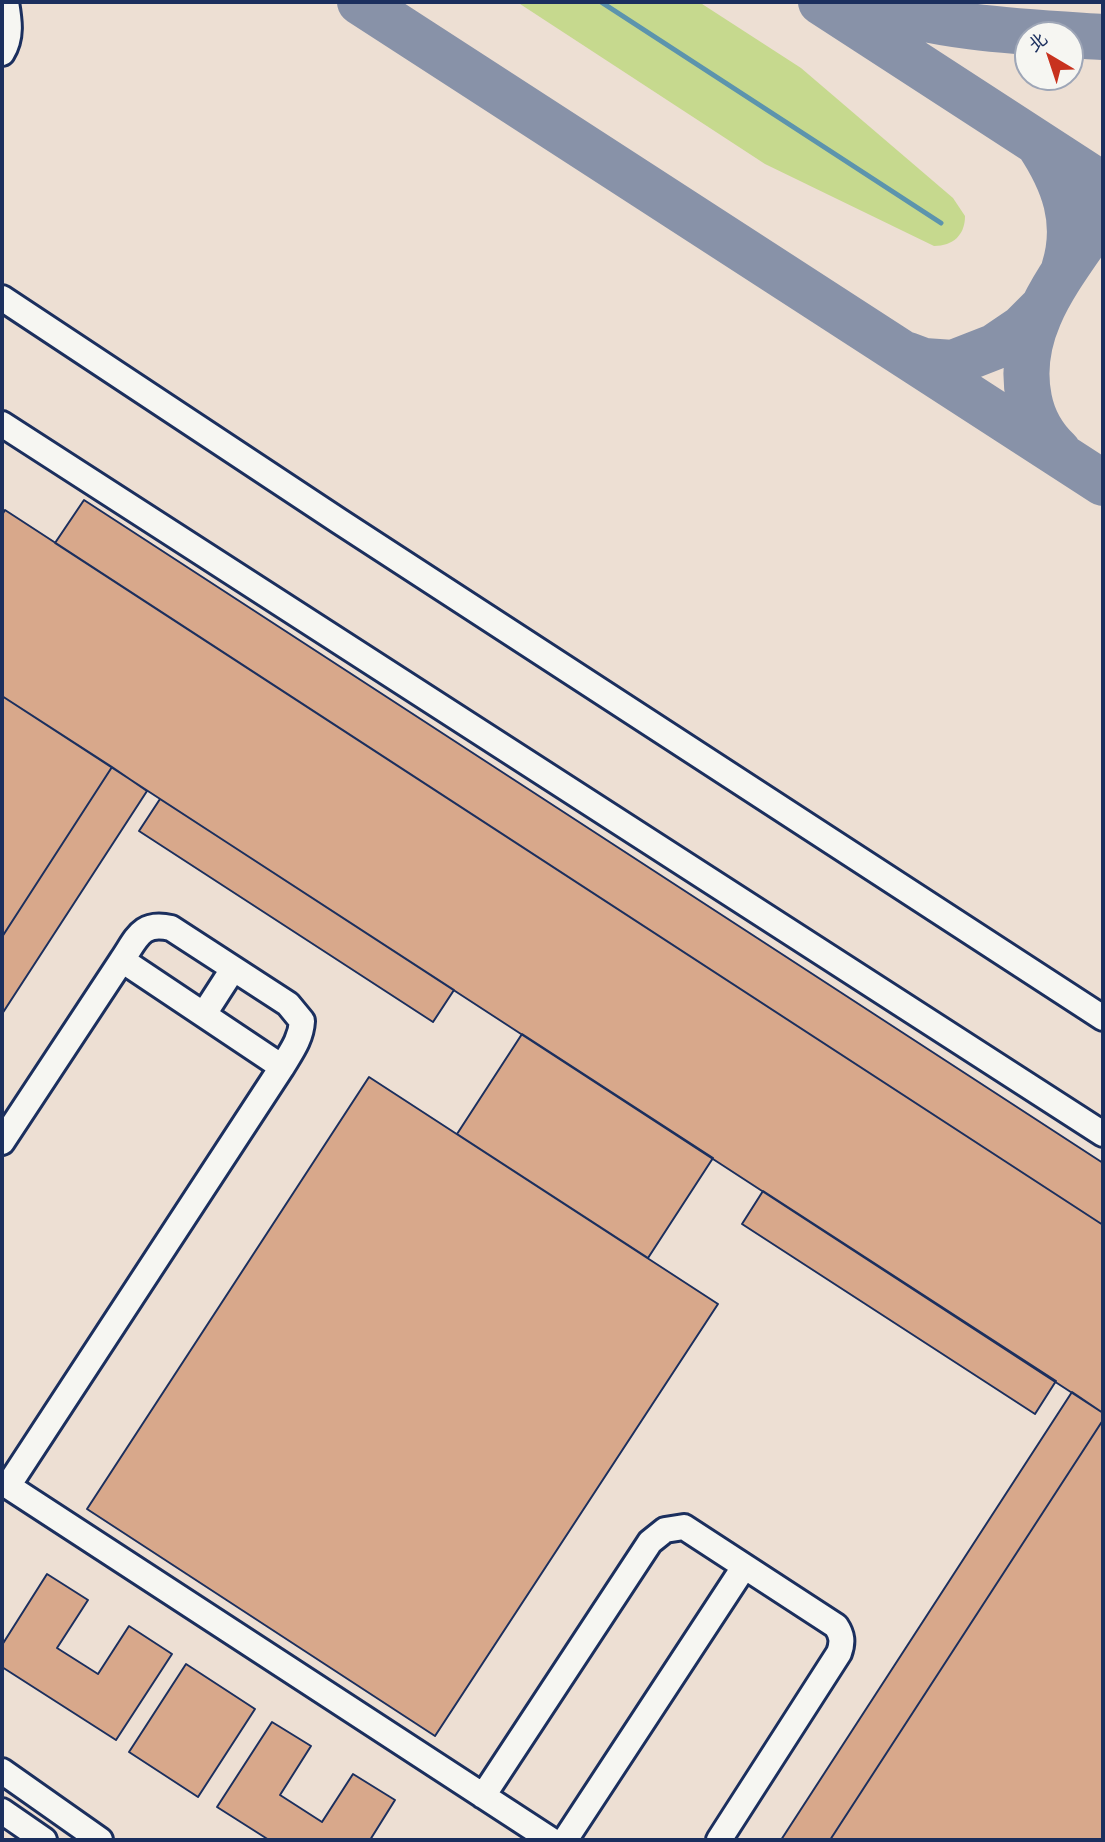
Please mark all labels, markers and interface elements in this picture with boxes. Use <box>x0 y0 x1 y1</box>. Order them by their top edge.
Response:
north arrow <box>1014 21 1084 91</box>
text: 北 <box>1021 25 1052 57</box>

